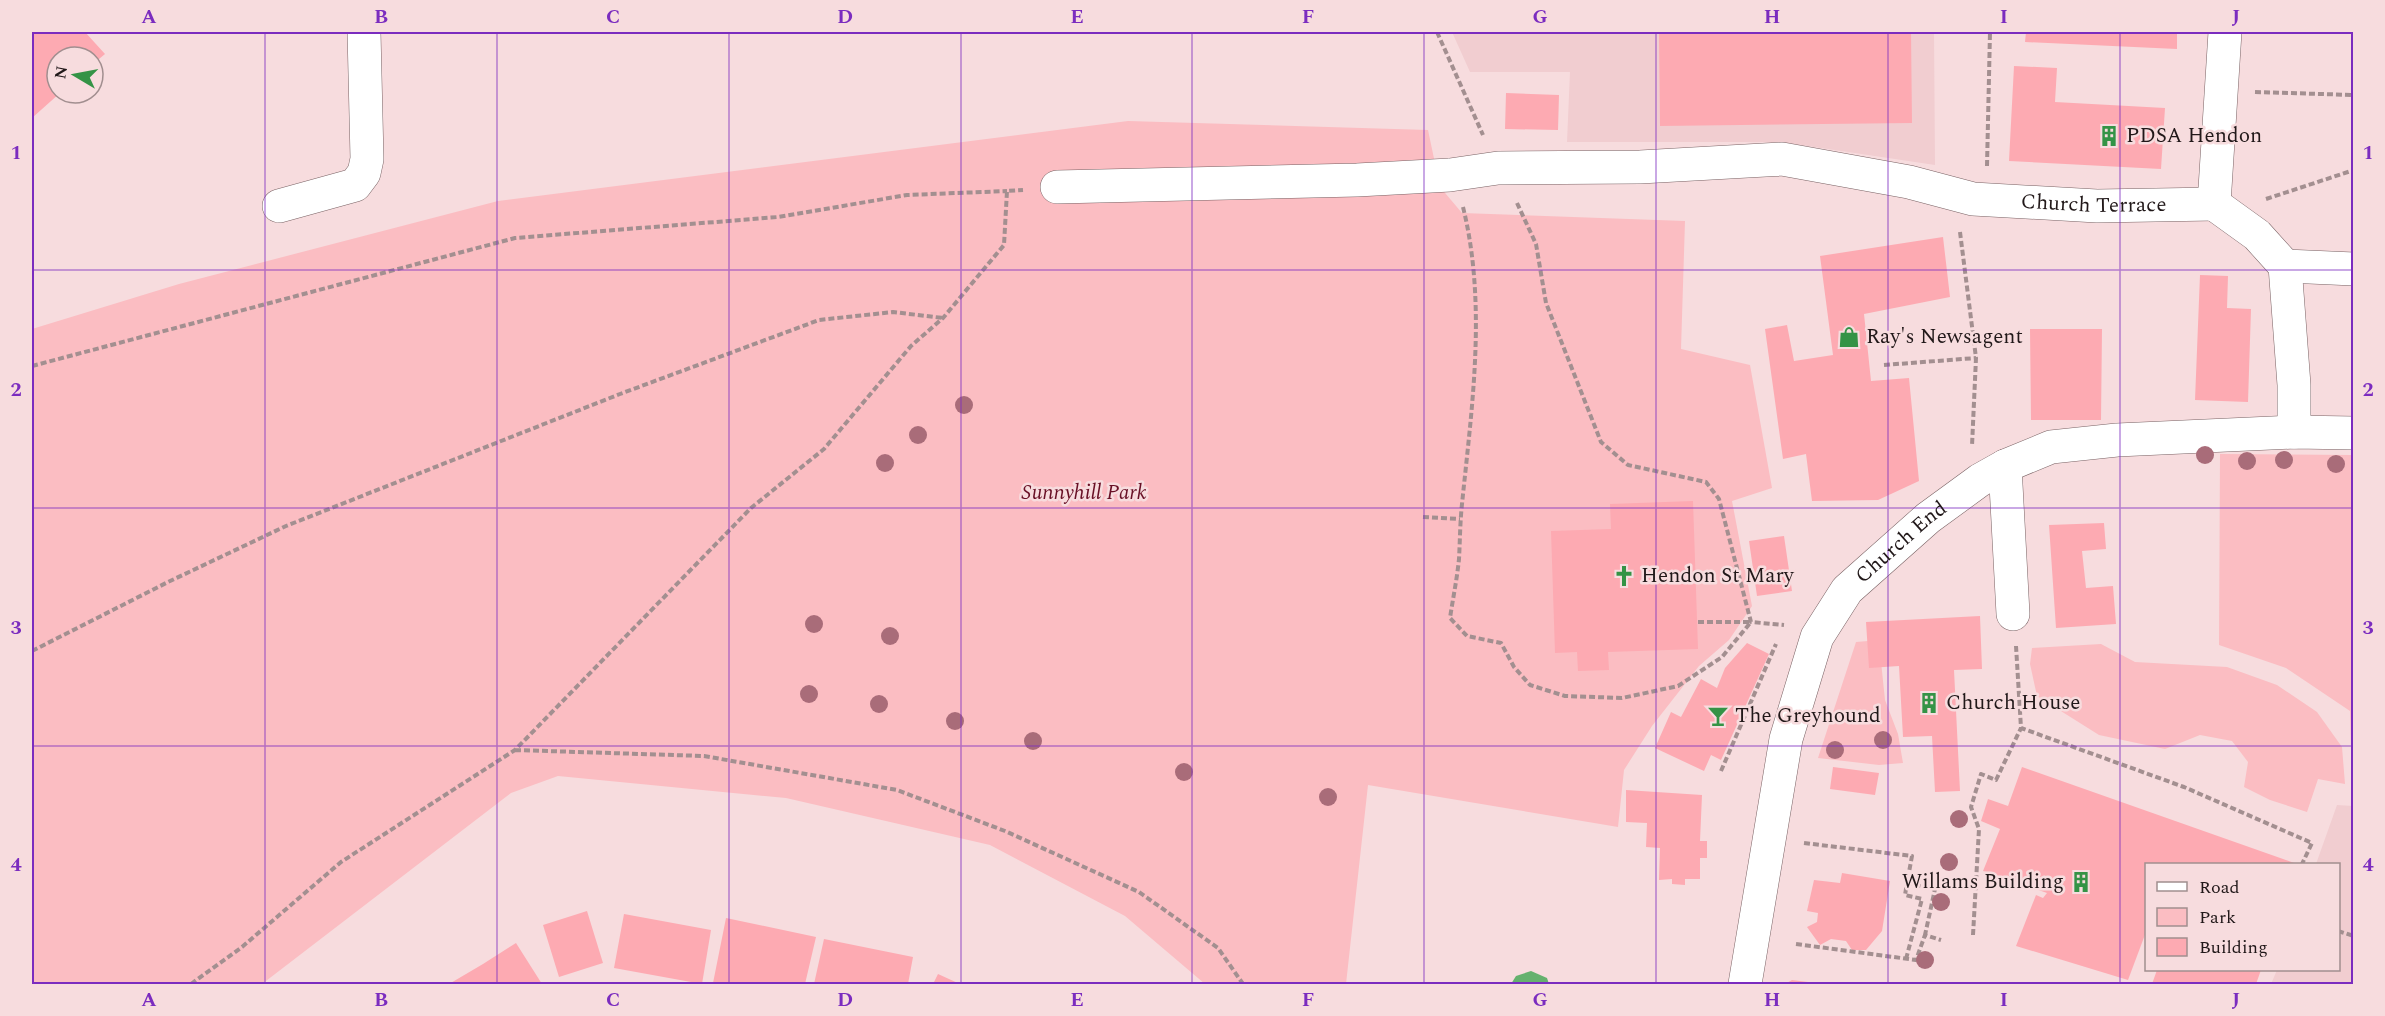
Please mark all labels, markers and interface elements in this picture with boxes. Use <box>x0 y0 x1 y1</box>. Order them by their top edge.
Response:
text: A <box>141 2 157 32</box>
text: B <box>374 2 388 32</box>
text: C <box>606 2 620 32</box>
text: D <box>837 2 853 32</box>
text: E <box>1070 2 1084 32</box>
text: F <box>1302 2 1314 32</box>
text: G <box>1532 2 1548 32</box>
text: H <box>1764 2 1780 32</box>
text: I <box>2000 2 2008 32</box>
text: J <box>2232 2 2240 32</box>
north arrow <box>45 45 105 105</box>
text: N <box>48 64 74 81</box>
place label: PDSA Hendon <box>2126 120 2262 152</box>
building icon: PDSA Hendon <box>2097 124 2121 148</box>
text: 1 <box>10 138 22 168</box>
text: 1 <box>2362 138 2374 168</box>
street label: Church Terrace <box>2020 186 2167 222</box>
place label: Ray's Newsagent <box>1866 321 2023 353</box>
shop icon: Ray's Newsagent <box>1837 325 1861 349</box>
text: 2 <box>10 375 22 405</box>
text: 2 <box>2362 375 2374 405</box>
park label: Sunnyhill Park <box>1022 477 1147 509</box>
street label: Church End <box>1848 493 1954 591</box>
place label: Hendon St Mary <box>1641 560 1795 592</box>
church icon: Hendon St Mary <box>1612 564 1636 588</box>
text: 3 <box>10 613 22 643</box>
text: 3 <box>2362 613 2374 643</box>
place label: Church House <box>1946 687 2080 719</box>
building icon: Church House <box>1917 691 1941 715</box>
place label: The Greyhound <box>1735 700 1881 732</box>
bar icon: The Greyhound <box>1706 704 1730 728</box>
text: 4 <box>10 850 22 880</box>
text: 4 <box>2362 850 2374 880</box>
legend <box>2145 863 2340 971</box>
place label: Willams Building <box>1902 866 2064 898</box>
building icon: Willams Building <box>2069 870 2093 894</box>
text: Road <box>2199 874 2240 901</box>
text: Park <box>2199 904 2236 931</box>
text: Building <box>2199 934 2268 961</box>
text: A <box>141 985 157 1015</box>
text: B <box>374 985 388 1015</box>
text: C <box>606 985 620 1015</box>
text: D <box>837 985 853 1015</box>
text: E <box>1070 985 1084 1015</box>
text: F <box>1302 985 1314 1015</box>
text: G <box>1532 985 1548 1015</box>
text: H <box>1764 985 1780 1015</box>
text: I <box>2000 985 2008 1015</box>
text: J <box>2232 985 2240 1015</box>

